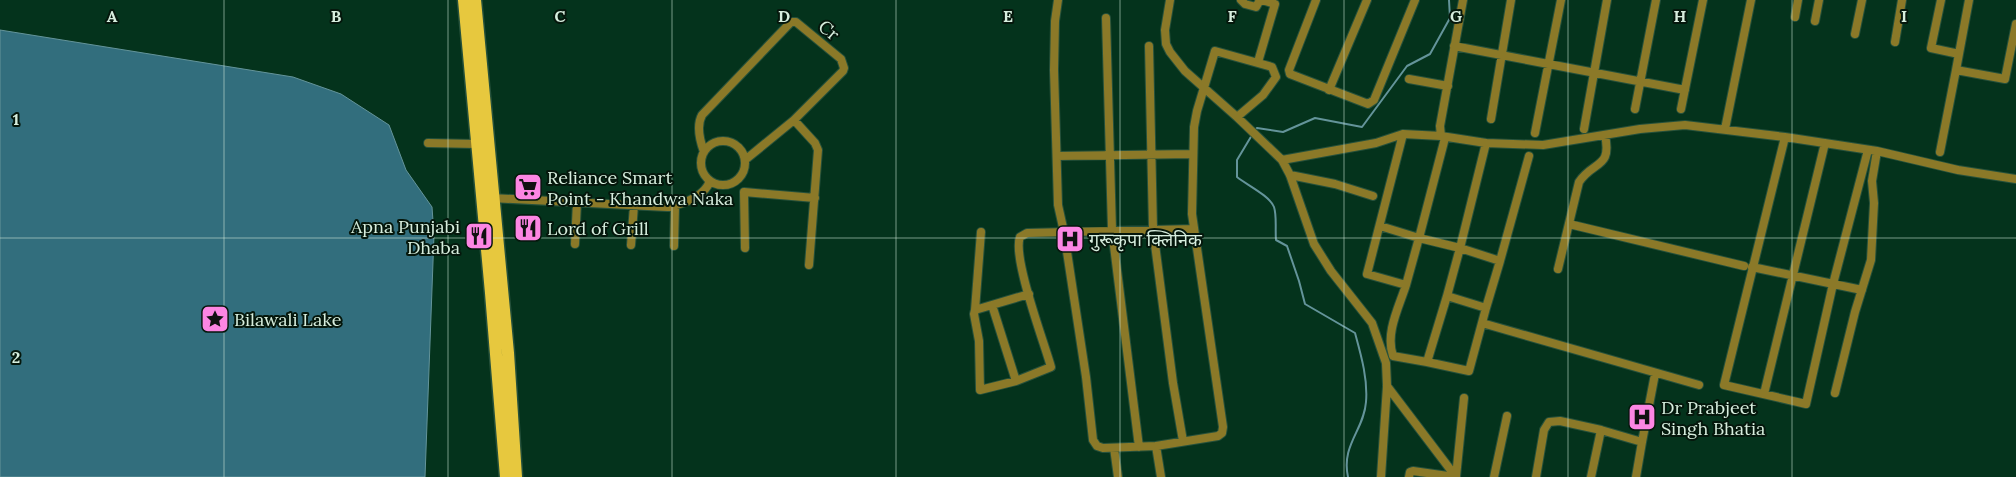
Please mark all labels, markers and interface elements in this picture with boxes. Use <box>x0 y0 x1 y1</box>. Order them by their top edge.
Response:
text: A <box>107 6 118 26</box>
text: B <box>331 6 342 26</box>
text: C <box>554 6 566 26</box>
text: D <box>778 6 790 26</box>
text: E <box>1003 6 1013 26</box>
text: F <box>1227 6 1237 26</box>
text: G <box>1450 6 1462 26</box>
text: H <box>1674 6 1687 26</box>
text: I <box>1901 6 1907 26</box>
street label: Cr <box>814 15 844 45</box>
text: 1 <box>13 109 19 129</box>
place label: Reliance Smart Point - Khandwa Naka <box>547 166 733 210</box>
supermarket icon: Reliance Smart Point - Khandwa Naka <box>513 172 543 202</box>
restaurant icon: Lord of Grill <box>513 213 543 243</box>
place label: Apna Punjabi Dhaba <box>350 215 460 259</box>
place label: Lord of Grill <box>547 217 649 240</box>
restaurant icon: Apna Punjabi Dhaba <box>464 221 494 251</box>
hospital icon: गुरूकृपा क्लिनिक <box>1055 224 1085 254</box>
place label: गुरूकृपा क्लिनिक <box>1089 228 1203 252</box>
place icon: Bilawali Lake <box>200 304 230 334</box>
place label: Bilawali Lake <box>234 308 342 331</box>
text: 2 <box>12 347 20 367</box>
place label: Dr Prabjeet Singh Bhatia <box>1661 396 1765 440</box>
hospital icon: Dr Prabjeet Singh Bhatia <box>1627 402 1657 432</box>

